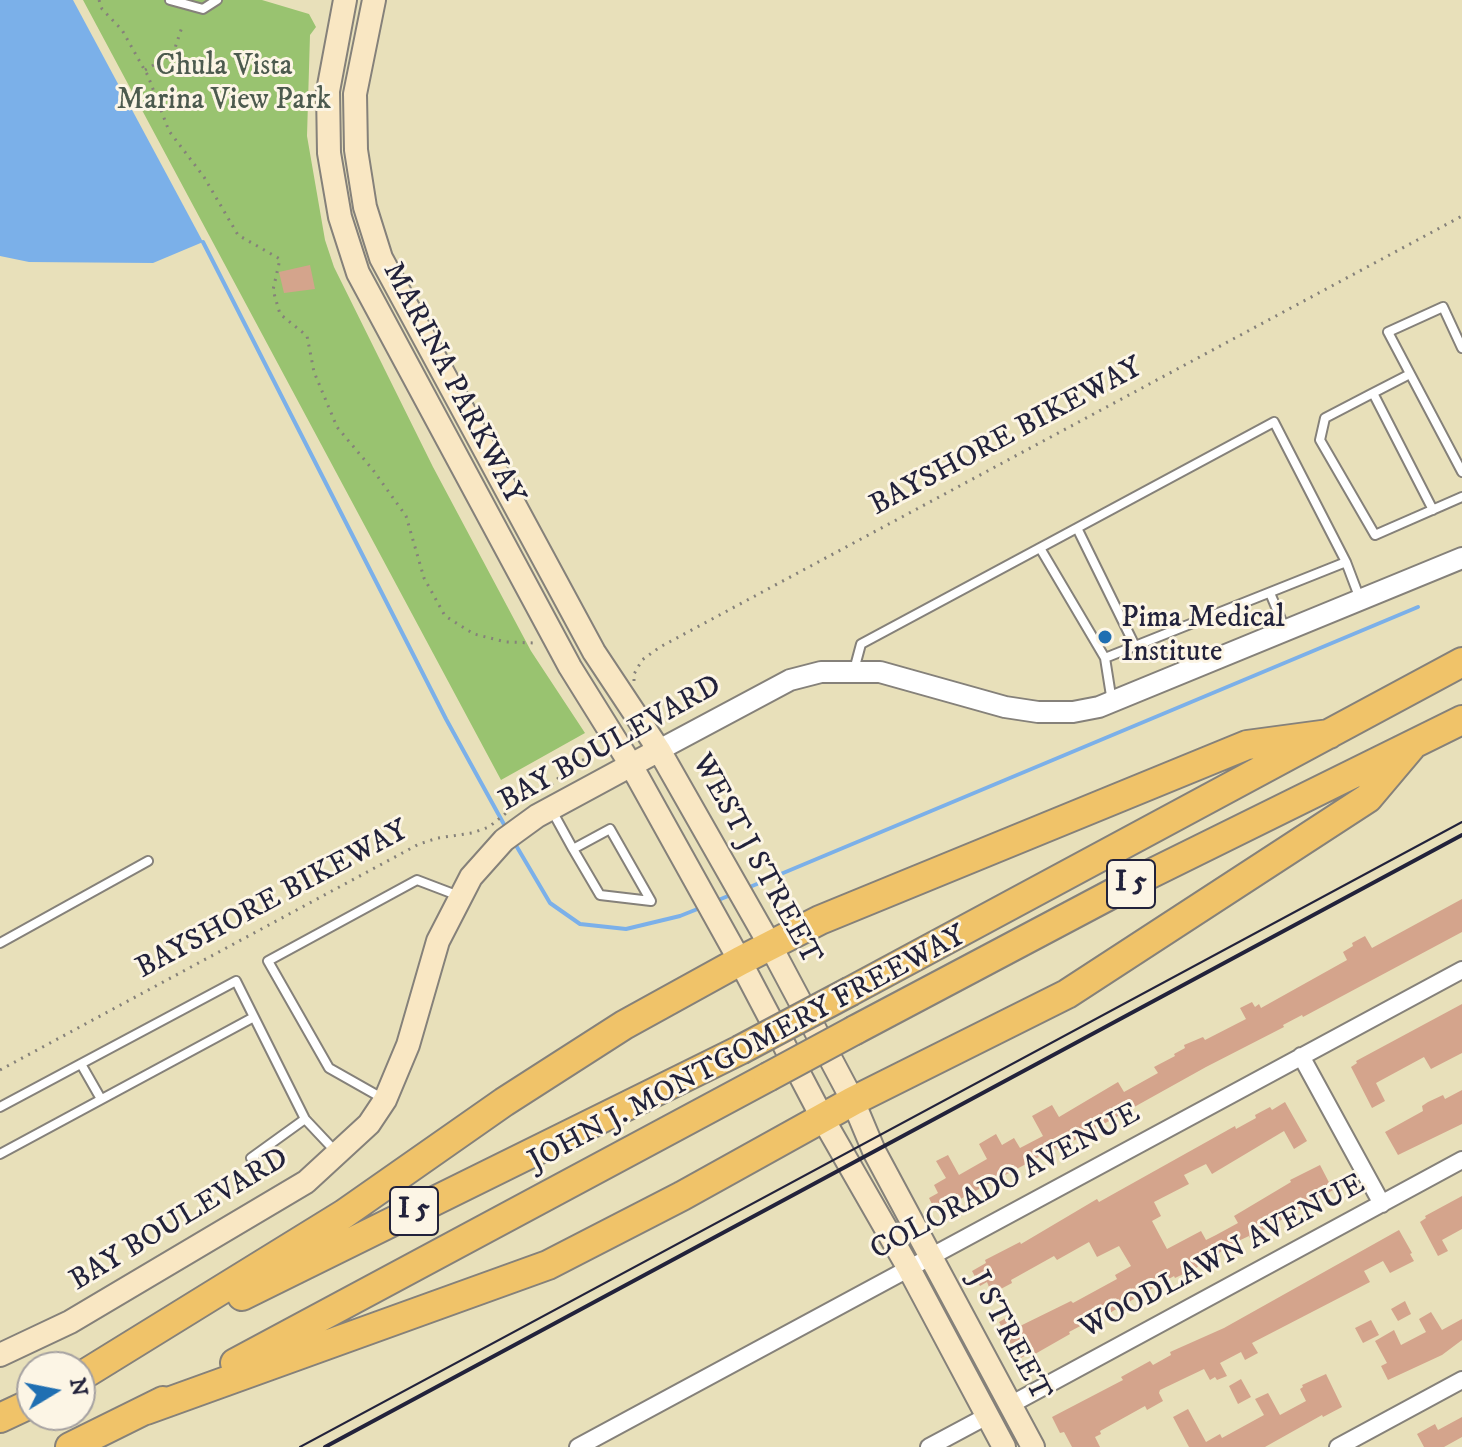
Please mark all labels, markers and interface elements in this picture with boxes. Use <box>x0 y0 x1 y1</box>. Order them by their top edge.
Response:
park label: Chula Vista Marina View Park <box>117 50 331 120</box>
street label: MARINA PARKWAY <box>373 257 531 511</box>
street label: BAYSHORE BIKEWAY <box>865 351 1149 525</box>
place label: Pima Medical Institute <box>1121 602 1285 672</box>
marker: Pima Medical Institute <box>1096 628 1114 646</box>
street label: BAY BOULEVARD <box>494 669 728 821</box>
street label: WEST J STREET <box>682 748 828 972</box>
street label: BAYSHORE BIKEWAY <box>131 814 415 988</box>
road number: I 5 <box>1107 860 1155 908</box>
street label: JOHN J. MONTGOMERY FREEWAY <box>523 919 973 1181</box>
street label: COLORADO AVENUE <box>865 1097 1147 1269</box>
street label: BAY BOULEVARD <box>64 1142 296 1300</box>
street label: WOODLAWN AVENUE <box>1074 1168 1372 1348</box>
road number: I 5 <box>390 1187 438 1235</box>
street label: J STREET <box>959 1266 1057 1408</box>
north arrow <box>16 1351 96 1431</box>
text: N <box>63 1376 93 1398</box>

